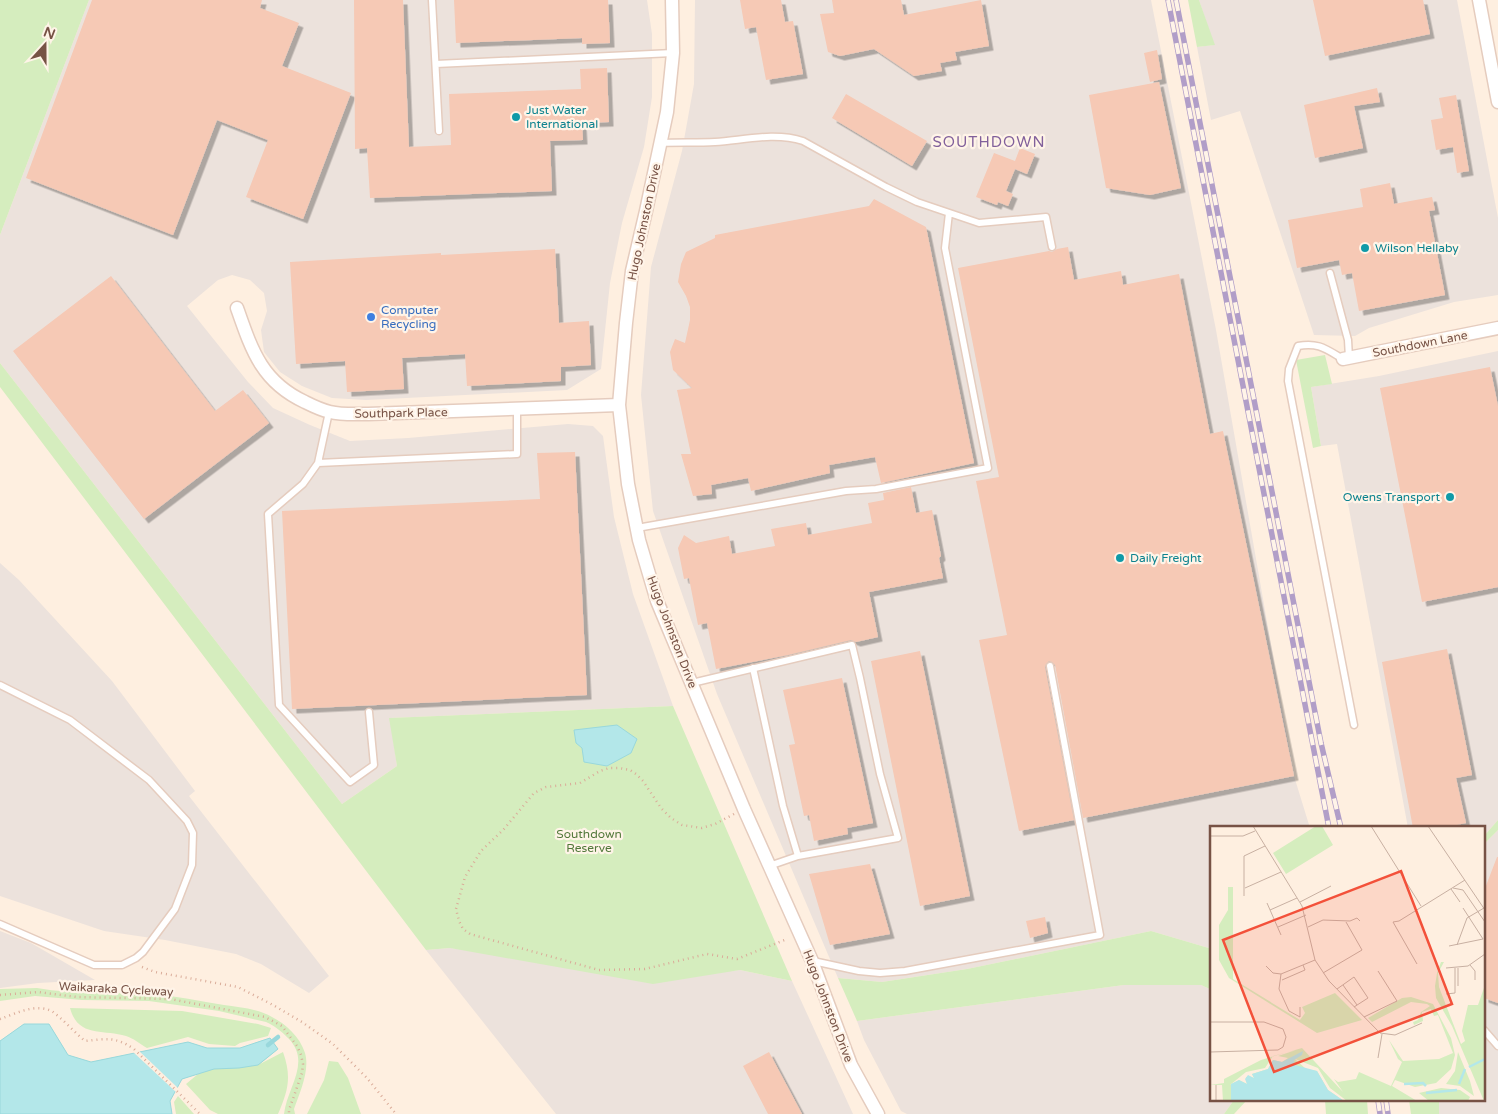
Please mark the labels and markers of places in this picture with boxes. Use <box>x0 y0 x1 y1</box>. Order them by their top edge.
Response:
place label: Just Water International <box>526 103 598 131</box>
marker: Just Water International <box>510 111 522 123</box>
place label: Wilson Hellaby <box>1375 241 1459 255</box>
marker: Wilson Hellaby <box>1359 242 1371 254</box>
place label: Computer Recycling <box>381 303 439 331</box>
marker: Computer Recycling <box>365 311 377 323</box>
place label: Owens Transport <box>1343 490 1440 504</box>
marker: Owens Transport <box>1444 491 1456 503</box>
place label: Daily Freight <box>1130 551 1202 565</box>
marker: Daily Freight <box>1114 552 1126 564</box>

